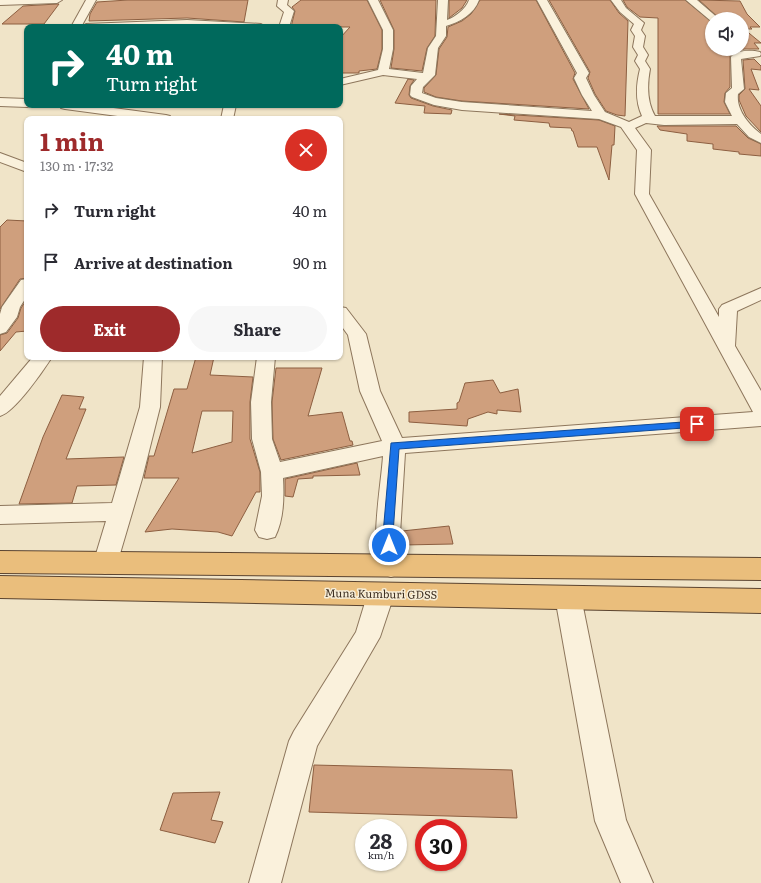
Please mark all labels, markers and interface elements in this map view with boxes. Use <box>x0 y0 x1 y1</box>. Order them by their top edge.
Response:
map controls <box>705 12 749 56</box>
button: sound <box>705 12 749 56</box>
text: 40 m <box>106 32 174 74</box>
icon: right <box>40 40 92 92</box>
text: Turn right <box>106 70 197 97</box>
text: 1 min <box>40 123 104 158</box>
button: close <box>285 129 327 171</box>
text: 130 m · 17:32 <box>40 156 113 175</box>
icon: right <box>40 199 62 221</box>
text: Turn right <box>74 199 156 222</box>
text: 40 m <box>293 199 327 222</box>
icon: arrive <box>40 251 62 273</box>
text: Arrive at destination <box>74 251 233 274</box>
text: 90 m <box>293 251 327 274</box>
button: Exit <box>40 306 180 352</box>
button: Share <box>188 306 327 352</box>
pin <box>680 407 714 441</box>
icon: arrive <box>686 413 708 435</box>
position arrow <box>368 524 410 566</box>
street label: Muna Kumburi GDSS <box>325 584 437 602</box>
speed limit sign: 30 <box>415 819 467 871</box>
text: 28 <box>370 825 392 855</box>
text: km/h <box>368 847 394 862</box>

